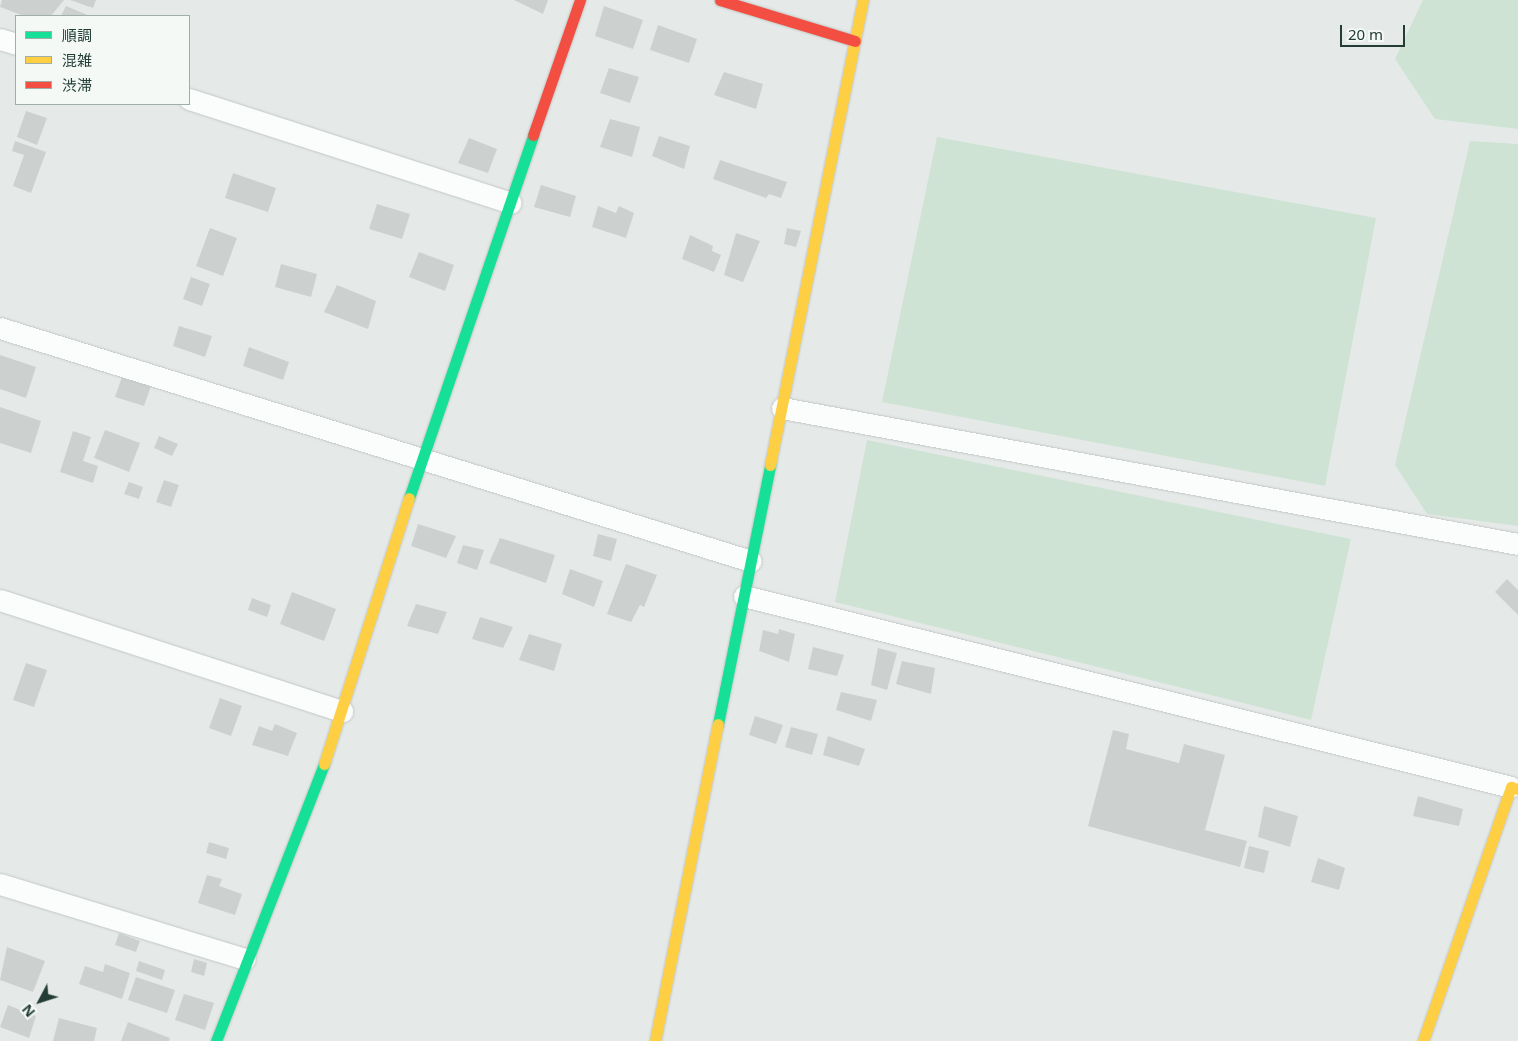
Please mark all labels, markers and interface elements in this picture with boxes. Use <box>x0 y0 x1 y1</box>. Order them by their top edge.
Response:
legend <box>15 15 190 105</box>
scale bar <box>1343 15 1408 47</box>
text: 20 m <box>1348 24 1383 44</box>
text: 順調 <box>62 25 92 45</box>
text: 混雑 <box>62 50 92 70</box>
text: 渋滞 <box>62 75 92 95</box>
north arrow <box>15 976 65 1026</box>
text: N <box>17 1000 39 1021</box>

